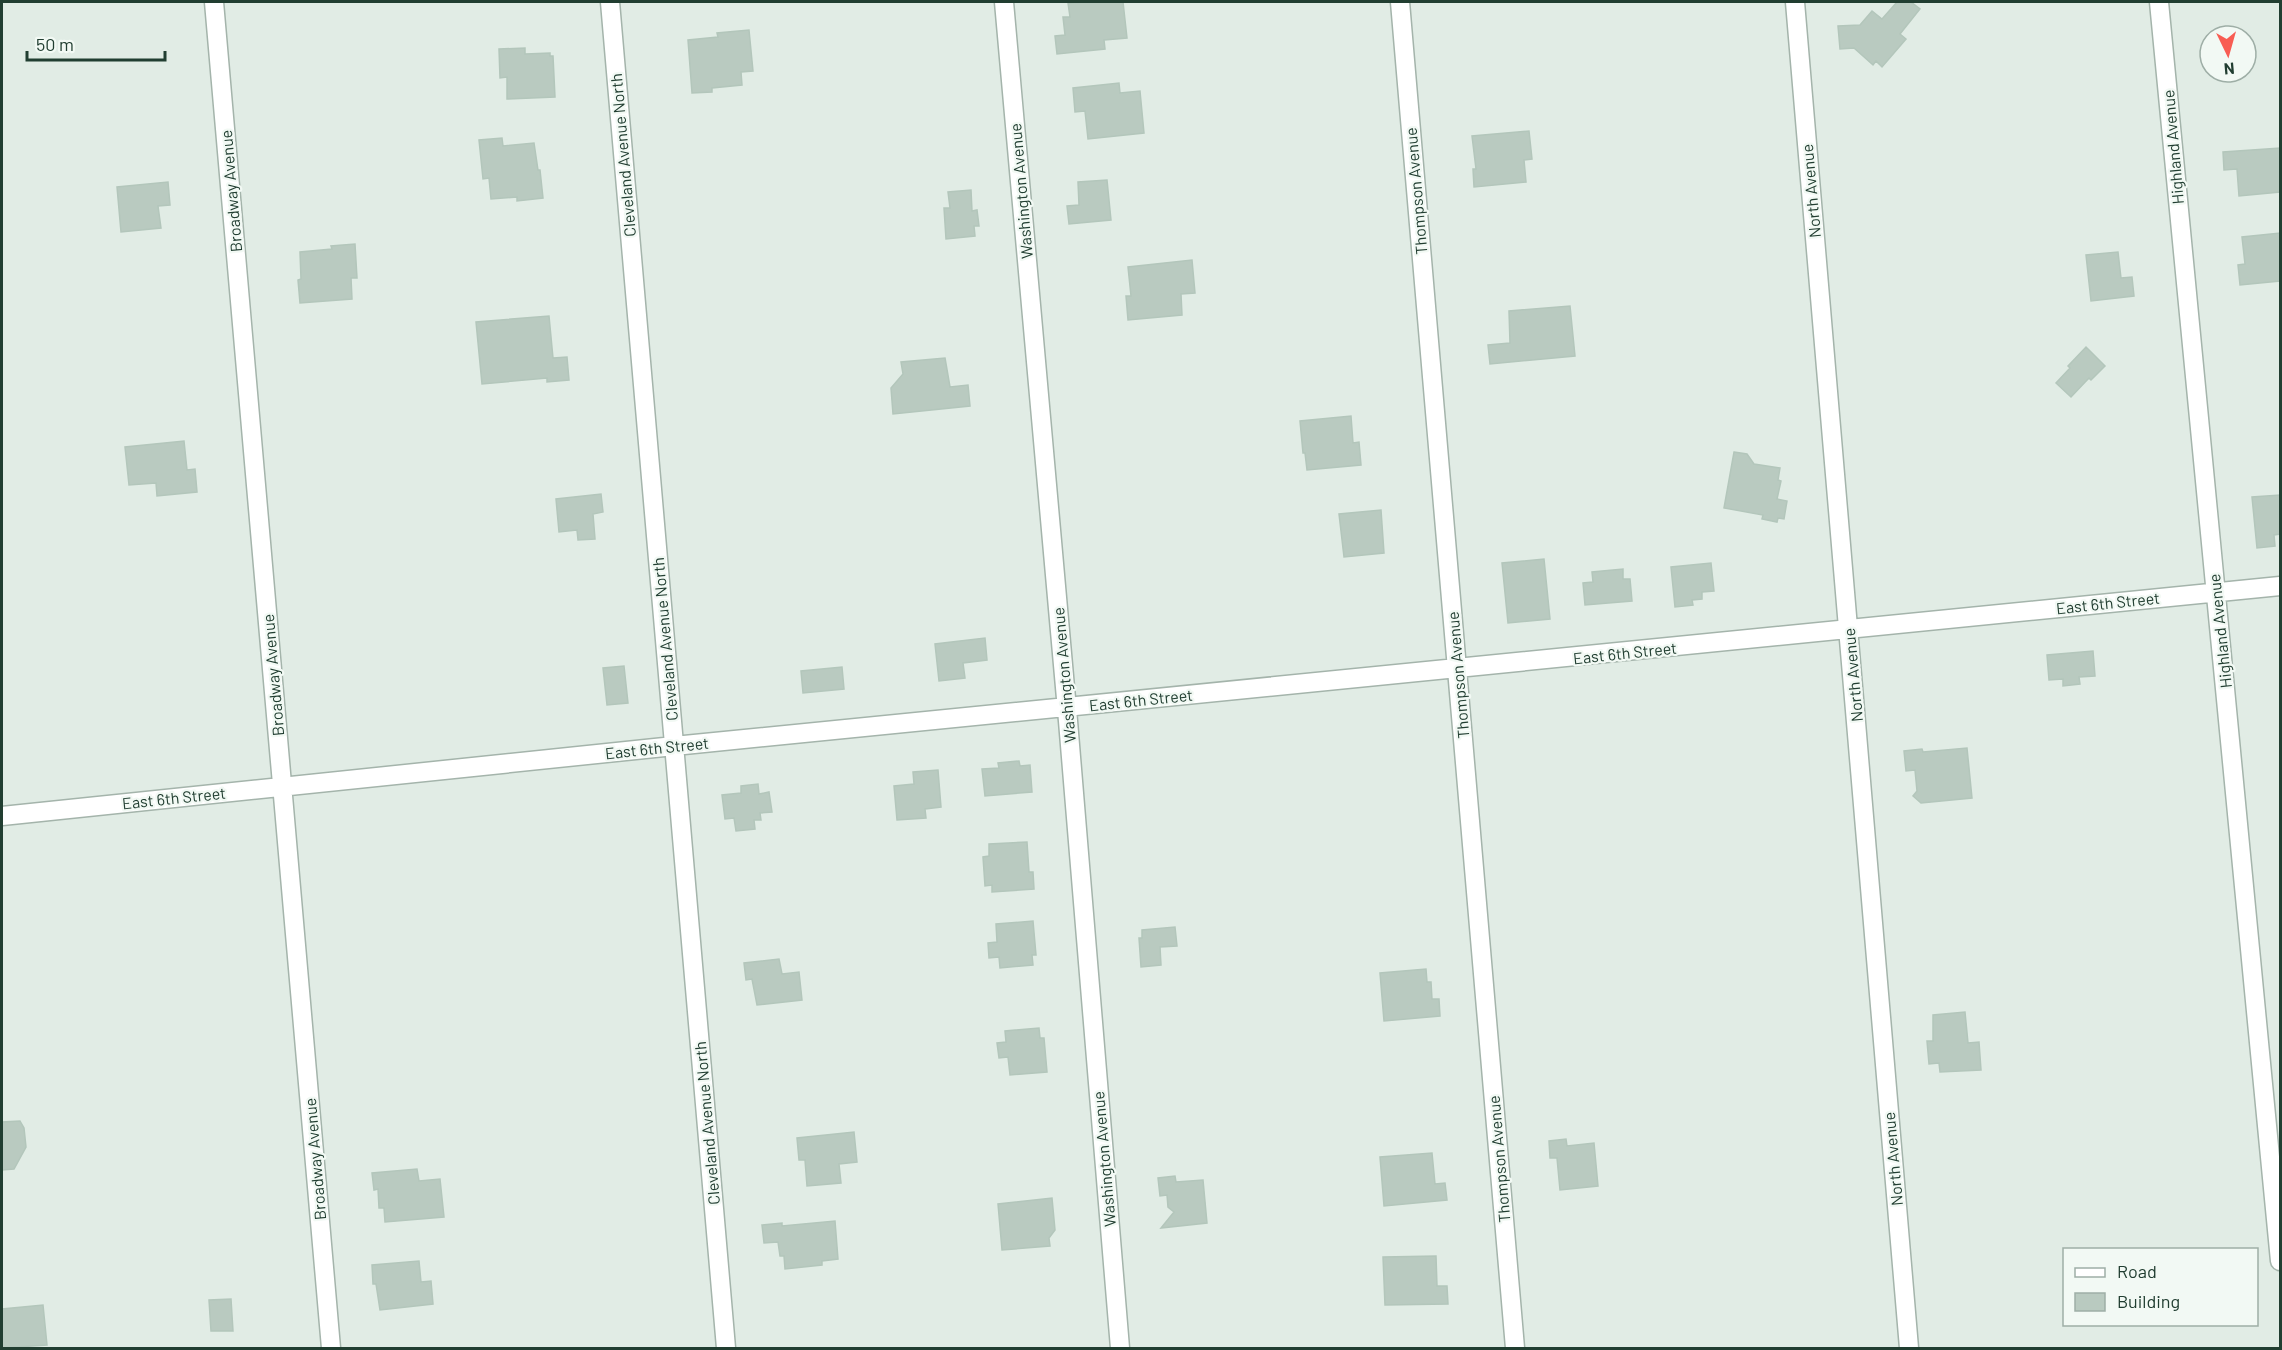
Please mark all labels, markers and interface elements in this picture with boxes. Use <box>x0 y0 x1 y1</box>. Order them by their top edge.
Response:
scale bar <box>27 24 165 62</box>
north arrow <box>2198 24 2258 84</box>
text: 50 m <box>36 33 74 55</box>
text: N <box>2223 60 2235 79</box>
street label: Cleveland Avenue North <box>606 73 639 238</box>
street label: Highland Avenue <box>2158 89 2187 205</box>
street label: Washington Avenue <box>1005 122 1036 260</box>
street label: Thompson Avenue <box>1400 127 1431 255</box>
street label: Broadway Avenue <box>216 129 245 253</box>
street label: North Avenue <box>1797 143 1824 239</box>
street label: Cleveland Avenue North <box>648 557 681 722</box>
street label: Highland Avenue <box>2204 573 2235 689</box>
street label: East 6th Street <box>2055 588 2161 617</box>
street label: Washington Avenue <box>1048 606 1079 744</box>
street label: Thompson Avenue <box>1442 611 1473 739</box>
street label: Broadway Avenue <box>258 613 287 737</box>
street label: North Avenue <box>1839 627 1866 723</box>
street label: East 6th Street <box>1572 638 1678 667</box>
street label: East 6th Street <box>1088 685 1194 714</box>
street label: East 6th Street <box>604 733 710 762</box>
street label: East 6th Street <box>121 783 227 812</box>
street label: Cleveland Avenue North <box>690 1041 723 1206</box>
street label: Washington Avenue <box>1088 1090 1119 1228</box>
street label: Thompson Avenue <box>1483 1095 1514 1223</box>
street label: Broadway Avenue <box>300 1097 329 1221</box>
street label: North Avenue <box>1879 1111 1906 1207</box>
legend <box>2063 1248 2258 1326</box>
text: Road <box>2117 1260 2157 1282</box>
text: Building <box>2117 1290 2180 1312</box>

